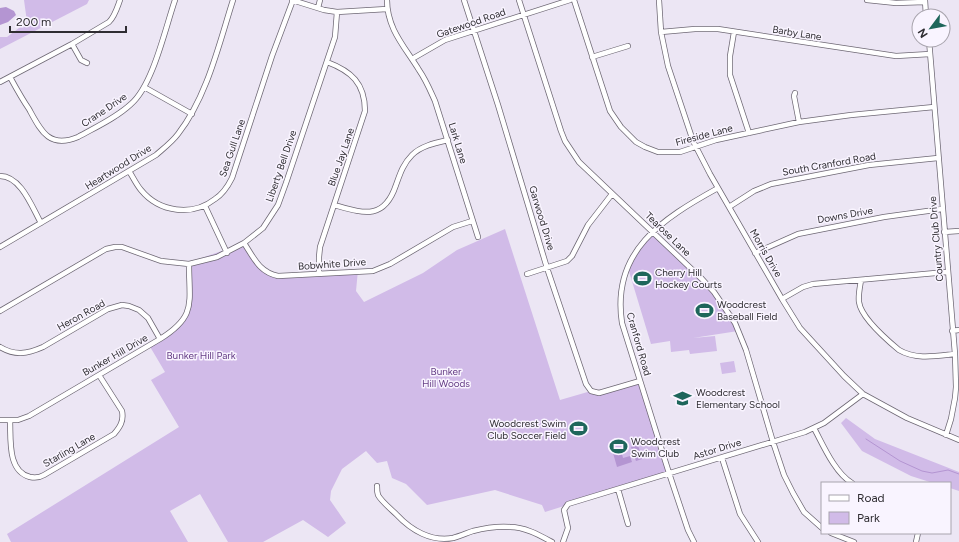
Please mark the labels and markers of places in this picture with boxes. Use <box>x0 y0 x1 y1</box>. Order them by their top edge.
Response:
place label: Cherry Hill Hockey Courts <box>655 266 722 291</box>
sports icon: Cherry Hill Hockey Courts <box>632 268 652 288</box>
place label: Woodcrest Baseball Field <box>717 298 778 323</box>
sports icon: Woodcrest Baseball Field <box>694 300 714 320</box>
place label: Woodcrest Elementary School <box>696 386 780 411</box>
school or university icon: Woodcrest Elementary School <box>673 388 693 408</box>
place label: Woodcrest Swim Club Soccer Field <box>487 417 566 442</box>
sports icon: Woodcrest Swim Club Soccer Field <box>569 419 589 439</box>
place label: Woodcrest Swim Club <box>631 435 681 460</box>
sports icon: Woodcrest Swim Club <box>608 437 628 457</box>

